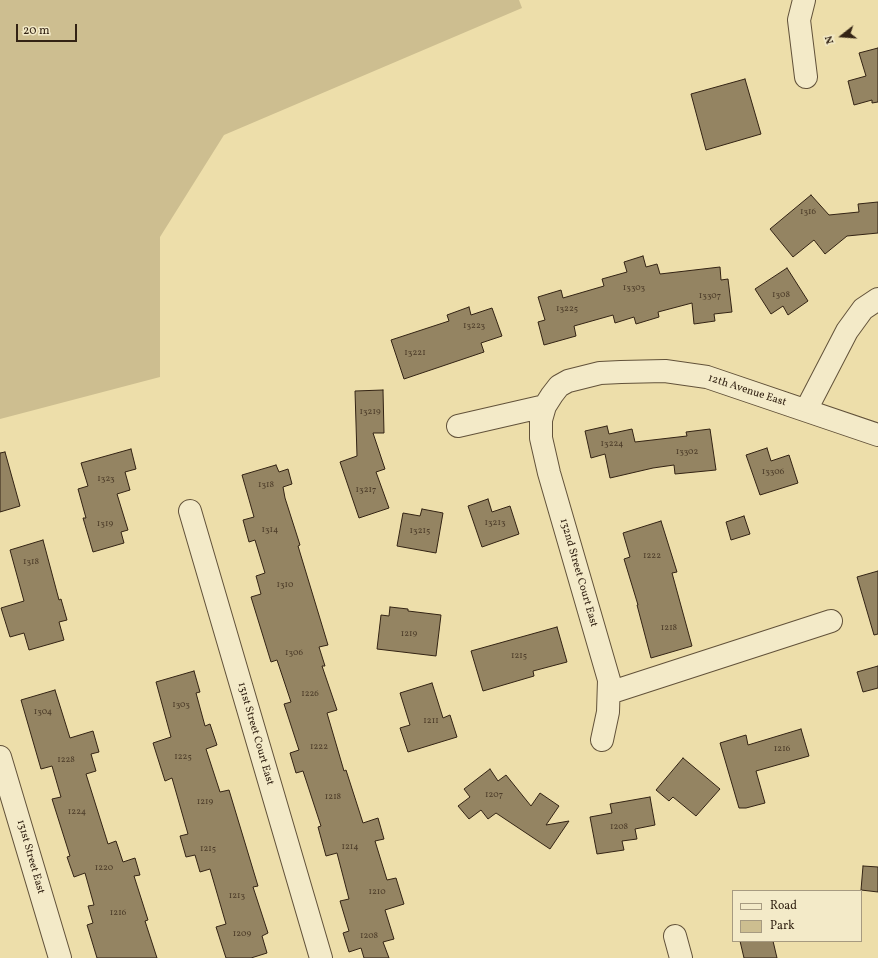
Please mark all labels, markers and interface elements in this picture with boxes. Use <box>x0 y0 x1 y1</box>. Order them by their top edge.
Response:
scale bar <box>18 16 79 42</box>
north arrow <box>822 16 862 56</box>
text: 20 m <box>23 23 50 39</box>
text: N <box>822 34 838 46</box>
house number: 1316 <box>800 207 816 217</box>
house number: 13303 <box>623 283 645 293</box>
house number: 1308 <box>772 290 790 300</box>
house number: 13307 <box>699 291 721 301</box>
house number: 13225 <box>556 304 578 314</box>
house number: 13223 <box>463 321 485 331</box>
house number: 13221 <box>404 348 426 358</box>
street label: 12th Avenue East <box>706 372 788 410</box>
house number: 13219 <box>359 407 381 417</box>
house number: 13224 <box>601 439 623 449</box>
house number: 13302 <box>676 447 698 457</box>
house number: 13306 <box>762 467 784 477</box>
house number: 1323 <box>97 474 115 484</box>
house number: 1318 <box>258 480 274 490</box>
house number: 13217 <box>356 485 376 495</box>
street label: 132nd Street Court East <box>556 517 600 629</box>
house number: 13213 <box>484 518 506 528</box>
house number: 1319 <box>97 519 113 529</box>
house number: 1314 <box>262 525 278 535</box>
house number: 13215 <box>410 526 430 536</box>
house number: 1222 <box>643 551 661 561</box>
house number: 1318 <box>23 557 39 567</box>
house number: 1310 <box>276 580 294 590</box>
house number: 1218 <box>661 623 677 633</box>
house number: 1219 <box>401 629 417 639</box>
house number: 1306 <box>285 648 303 658</box>
house number: 1215 <box>511 651 527 661</box>
street label: 131st Street Court East <box>234 681 276 787</box>
house number: 1226 <box>301 689 319 699</box>
house number: 1303 <box>172 700 190 710</box>
house number: 1304 <box>34 707 52 717</box>
house number: 1211 <box>423 716 439 726</box>
house number: 1222 <box>310 742 328 752</box>
house number: 1216 <box>774 744 790 754</box>
house number: 1225 <box>174 752 192 762</box>
house number: 1228 <box>57 755 75 765</box>
house number: 1207 <box>485 790 503 800</box>
house number: 1218 <box>325 792 341 802</box>
house number: 1219 <box>197 797 213 807</box>
house number: 1224 <box>68 807 86 817</box>
street label: 131st Street East <box>13 818 47 896</box>
house number: 1208 <box>610 822 628 832</box>
house number: 1214 <box>341 842 359 852</box>
house number: 1215 <box>200 844 216 854</box>
house number: 1220 <box>95 863 113 873</box>
house number: 1210 <box>368 887 386 897</box>
legend <box>732 890 862 942</box>
house number: 1213 <box>229 891 245 901</box>
text: Road <box>770 898 797 914</box>
house number: 1216 <box>110 908 126 918</box>
text: Park <box>770 918 795 934</box>
house number: 1209 <box>233 929 251 939</box>
house number: 1208 <box>360 931 378 941</box>

